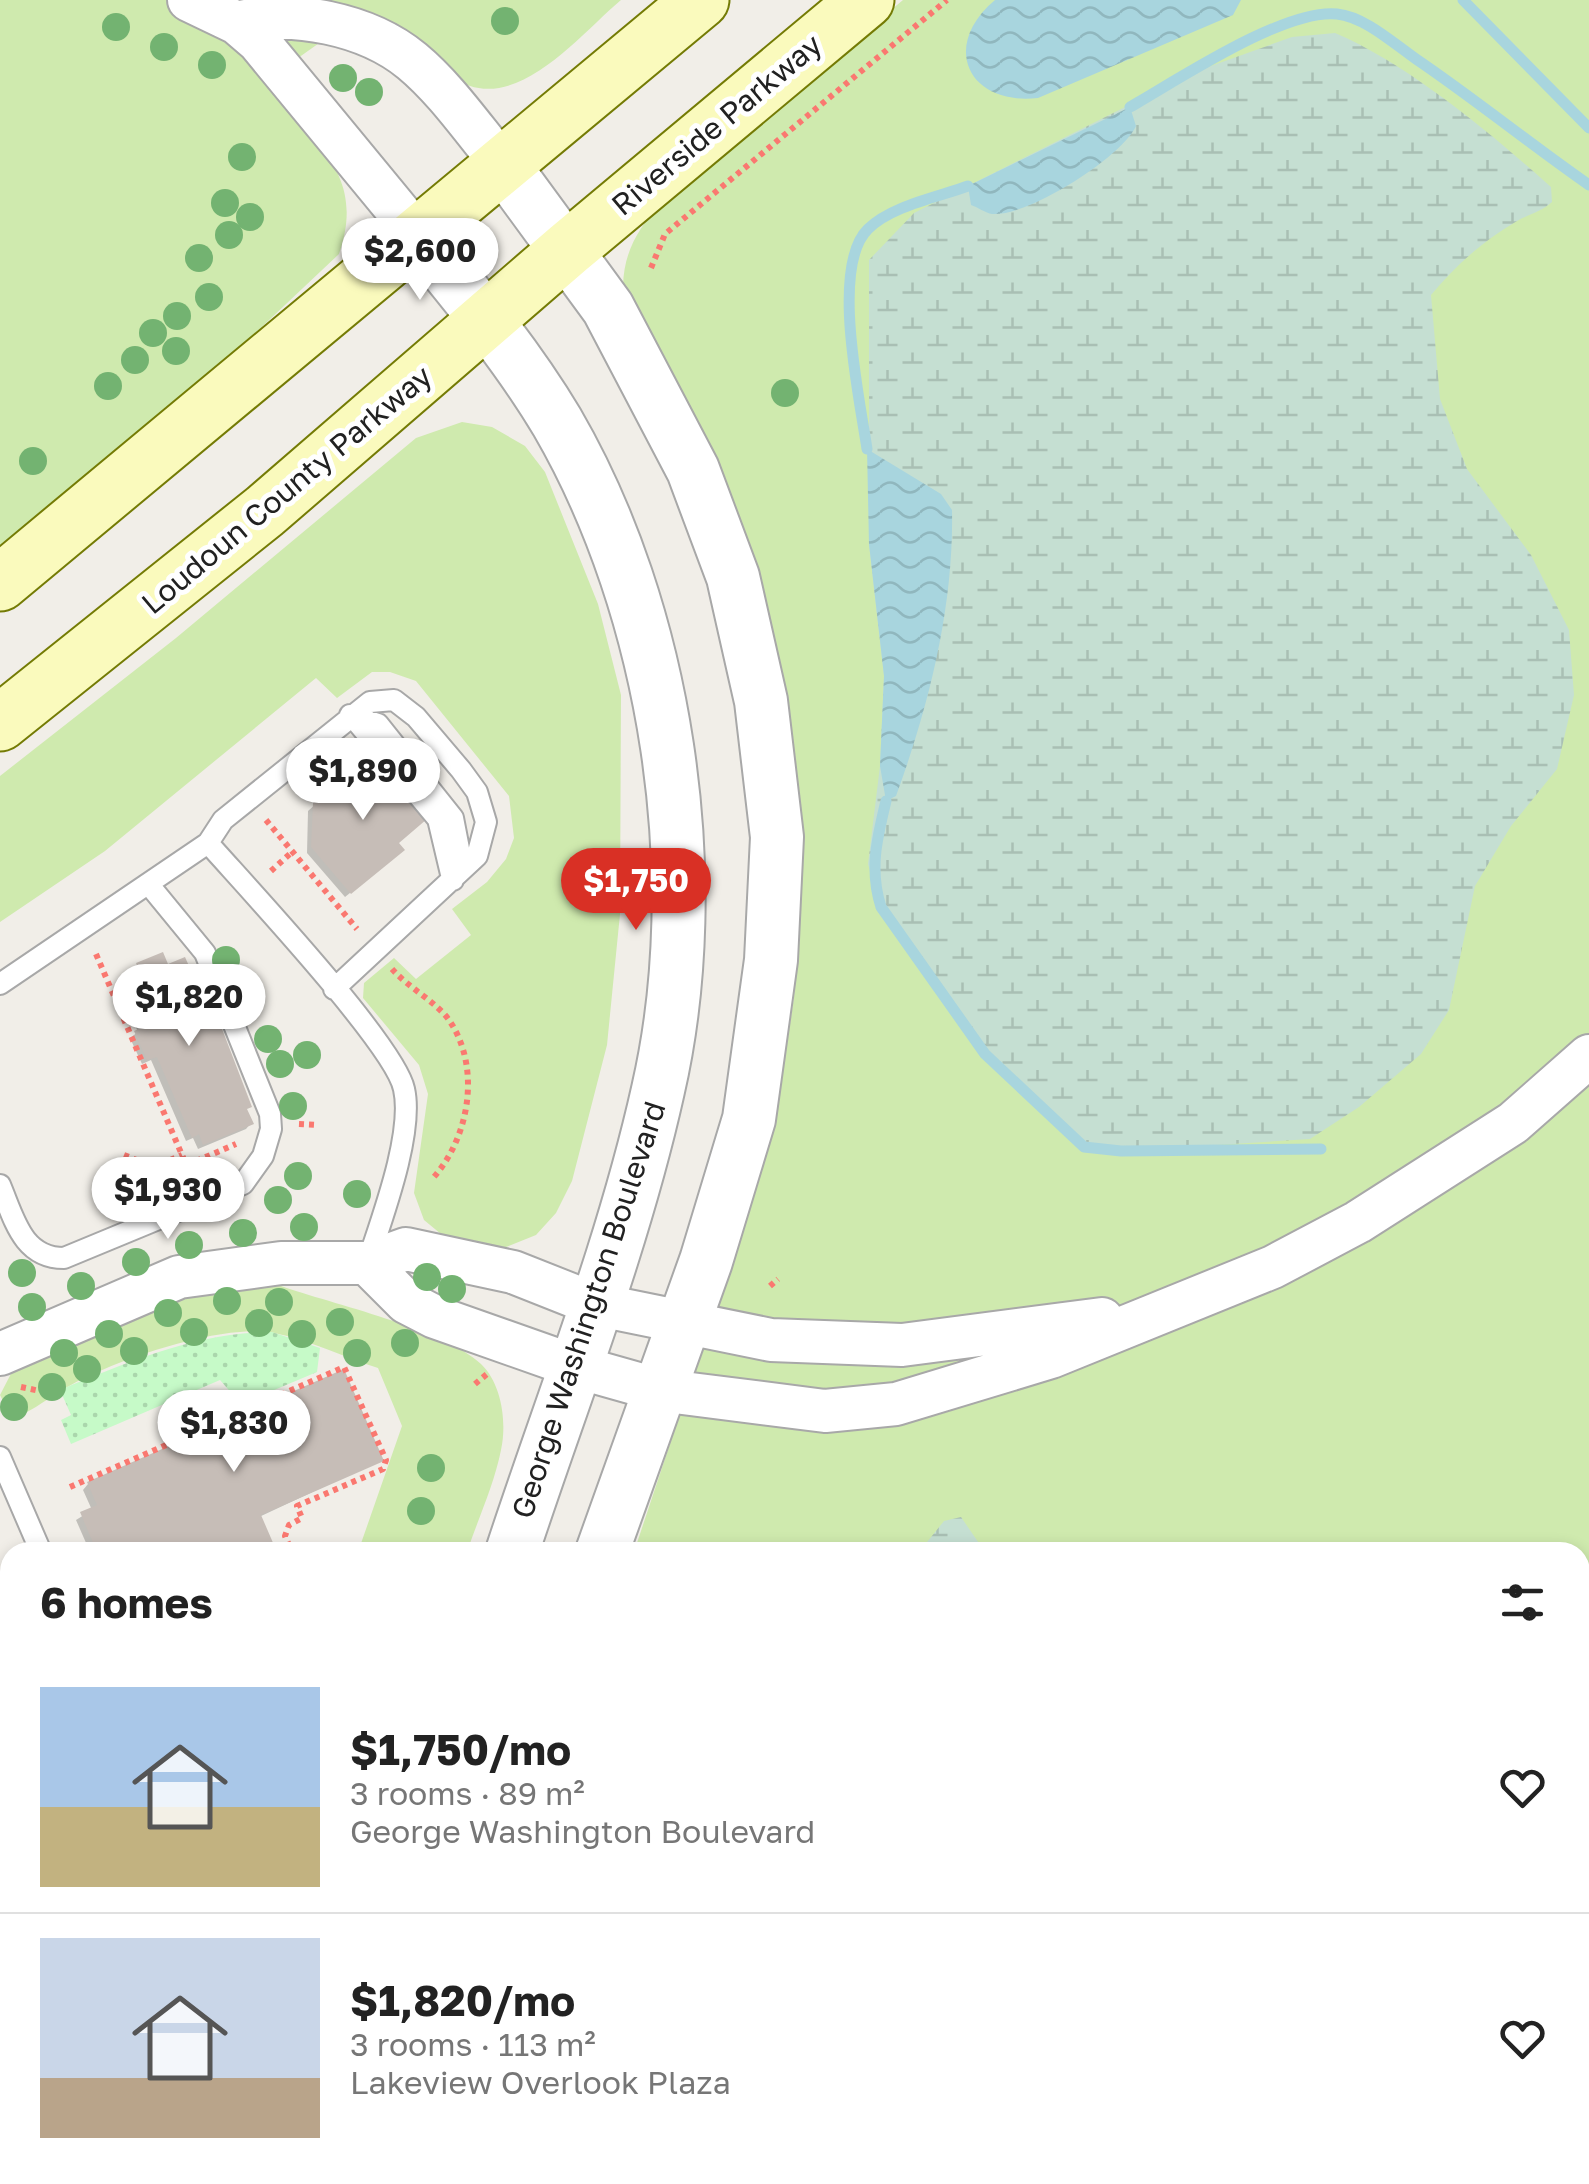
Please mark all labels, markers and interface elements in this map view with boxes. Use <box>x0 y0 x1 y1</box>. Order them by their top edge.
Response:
street label: Riverside Parkway <box>604 26 829 223</box>
pin: $2,600 <box>339 218 501 303</box>
text: $2,600 <box>363 231 477 269</box>
street label: Loudoun County Parkway <box>134 357 439 621</box>
pin: $1,890 <box>282 738 444 823</box>
text: $1,890 <box>308 751 418 789</box>
pin: $1,750 <box>555 848 717 933</box>
text: $1,750 <box>583 861 689 899</box>
pin: $1,820 <box>108 964 270 1049</box>
text: $1,820 <box>135 977 243 1015</box>
street label: George Washington Boulevard <box>504 1097 673 1523</box>
pin: $1,930 <box>87 1157 249 1242</box>
text: $1,930 <box>114 1170 222 1208</box>
pin: $1,830 <box>153 1390 315 1475</box>
text: $1,830 <box>180 1403 288 1441</box>
icon: filters <box>1495 1575 1550 1630</box>
text: 6 homes <box>40 1577 213 1627</box>
text: $1,750/mo <box>350 1724 571 1774</box>
icon: home <box>120 1727 240 1847</box>
icon: heart <box>1495 1760 1550 1815</box>
text: 3 rooms · 89 m² <box>350 1774 585 1812</box>
text: George Washington Boulevard <box>350 1812 815 1850</box>
text: $1,820/mo <box>350 1975 575 2025</box>
icon: home <box>120 1978 240 2098</box>
icon: heart <box>1495 2011 1550 2066</box>
text: 3 rooms · 113 m² <box>350 2025 596 2063</box>
text: Lakeview Overlook Plaza <box>350 2063 731 2101</box>

